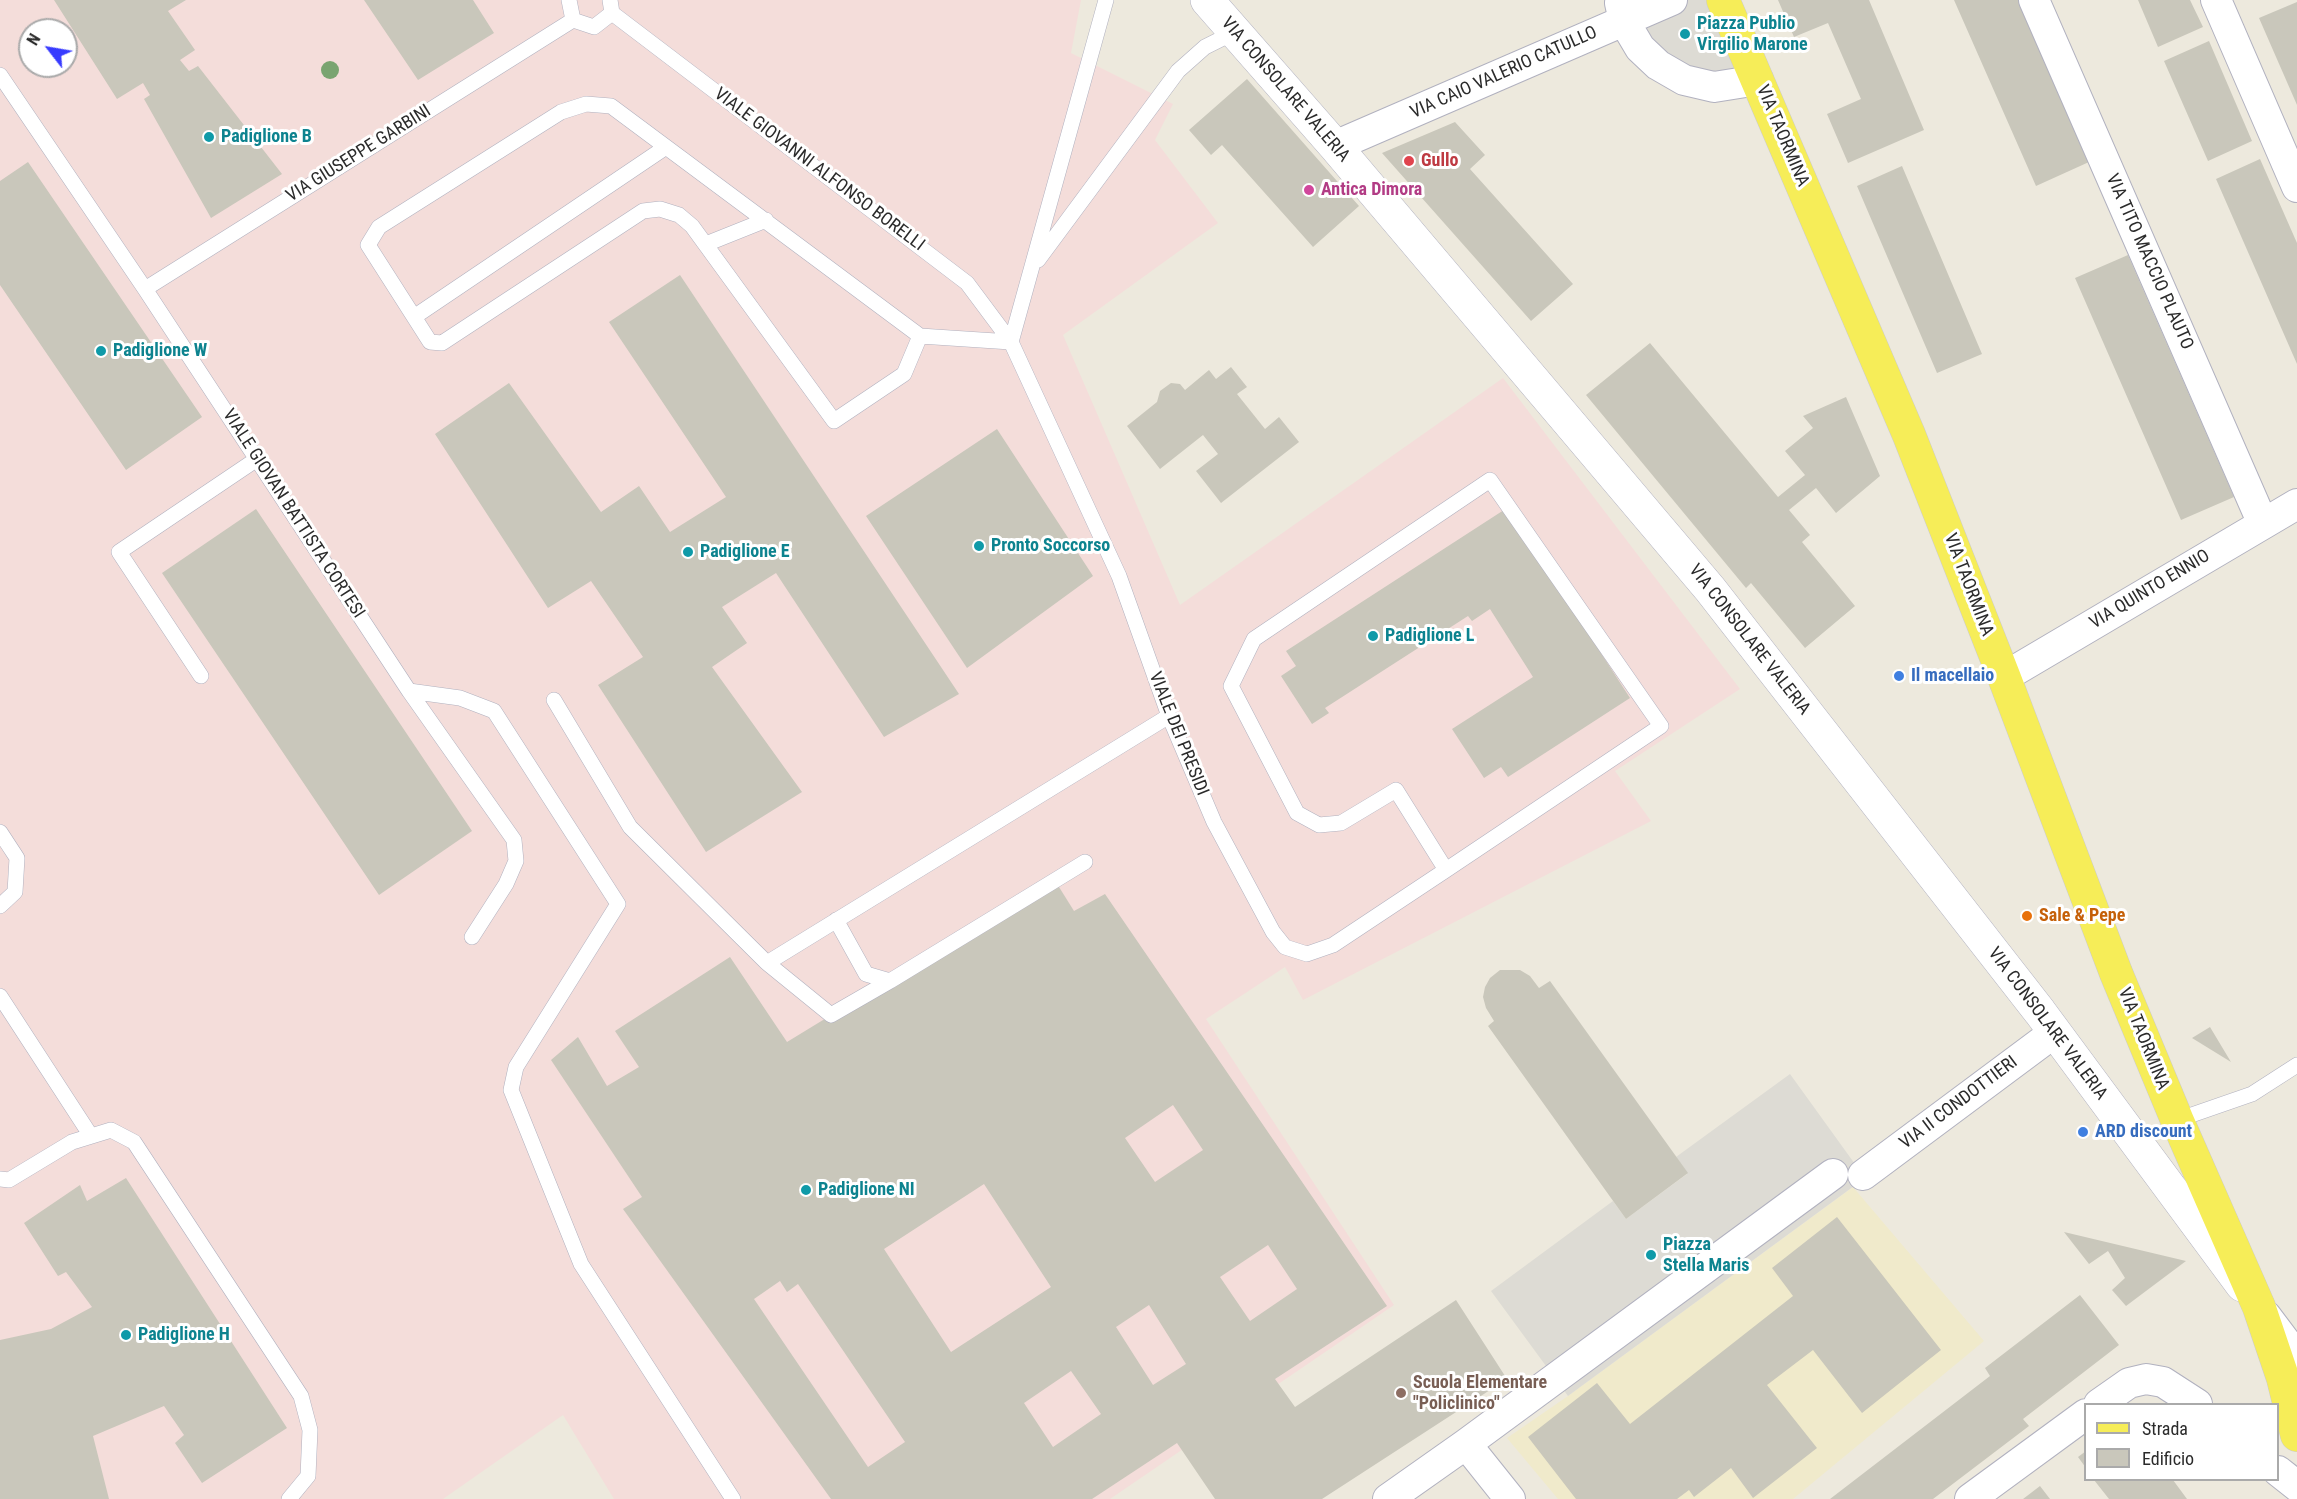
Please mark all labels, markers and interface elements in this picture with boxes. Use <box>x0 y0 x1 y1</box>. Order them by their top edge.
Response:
street label: VIA CONSOLARE VALERIA <box>1216 13 1354 167</box>
place label: Piazza Publio Virgilio Marone <box>1697 13 1808 56</box>
north arrow <box>18 18 78 78</box>
street label: VIA CAIO VALERIO CATULLO <box>1407 22 1601 124</box>
marker: Piazza Publio Virgilio Marone <box>1678 27 1692 41</box>
text: N <box>23 30 45 49</box>
street label: VIA TAORMINA <box>1751 82 1813 190</box>
street label: VIALE GIOVANNI ALFONSO BORELLI <box>710 84 928 256</box>
street label: VIA GIUSEPPE GARBINI <box>283 101 435 207</box>
place label: Padiglione B <box>221 126 312 148</box>
marker: Padiglione B <box>202 130 216 144</box>
place label: Gullo <box>1421 150 1458 172</box>
marker: Gullo <box>1402 154 1416 168</box>
street label: VIA TITO MACCIO PLAUTO <box>2101 171 2197 353</box>
place label: Antica Dimora <box>1321 179 1422 201</box>
marker: Antica Dimora <box>1302 183 1316 197</box>
place label: Padiglione W <box>113 340 207 362</box>
marker: Padiglione W <box>94 344 108 358</box>
street label: VIALE GIOVAN BATTISTA CORTESI <box>217 406 369 622</box>
street label: VIA TAORMINA <box>1938 531 1998 639</box>
place label: Pronto Soccorso <box>991 535 1110 557</box>
marker: Pronto Soccorso <box>972 539 986 553</box>
place label: Padiglione E <box>700 541 790 563</box>
marker: Padiglione E <box>681 545 695 559</box>
street label: VIA QUINTO ENNIO <box>2086 546 2214 634</box>
street label: VIA CONSOLARE VALERIA <box>1683 560 1815 720</box>
place label: Padiglione L <box>1385 625 1474 647</box>
marker: Padiglione L <box>1366 629 1380 643</box>
place label: Il macellaio <box>1911 665 1994 687</box>
street label: VIALE DEI PRESIDI <box>1143 669 1213 799</box>
marker: Il macellaio <box>1892 669 1906 683</box>
place label: Sale & Pepe <box>2039 905 2125 927</box>
marker: Sale & Pepe <box>2020 909 2034 923</box>
street label: VIA CONSOLARE VALERIA <box>1983 944 2111 1104</box>
street label: VIA TAORMINA <box>2113 985 2173 1093</box>
street label: VIA II CONDOTTIERI <box>1896 1052 2022 1154</box>
place label: ARD discount <box>2095 1121 2192 1143</box>
marker: ARD discount <box>2076 1125 2090 1139</box>
place label: Padiglione NI <box>818 1179 915 1201</box>
marker: Padiglione NI <box>799 1183 813 1197</box>
place label: Piazza Stella Maris <box>1663 1234 1749 1276</box>
marker: Piazza Stella Maris <box>1644 1248 1658 1262</box>
place label: Padiglione H <box>138 1324 230 1346</box>
marker: Padiglione H <box>119 1328 133 1342</box>
place label: Scuola Elementare "Policlinico" <box>1413 1372 1547 1414</box>
marker: Scuola Elementare "Policlinico" <box>1394 1386 1408 1400</box>
legend <box>2084 1403 2279 1481</box>
text: Strada <box>2142 1418 2188 1439</box>
text: Edificio <box>2142 1448 2194 1469</box>

